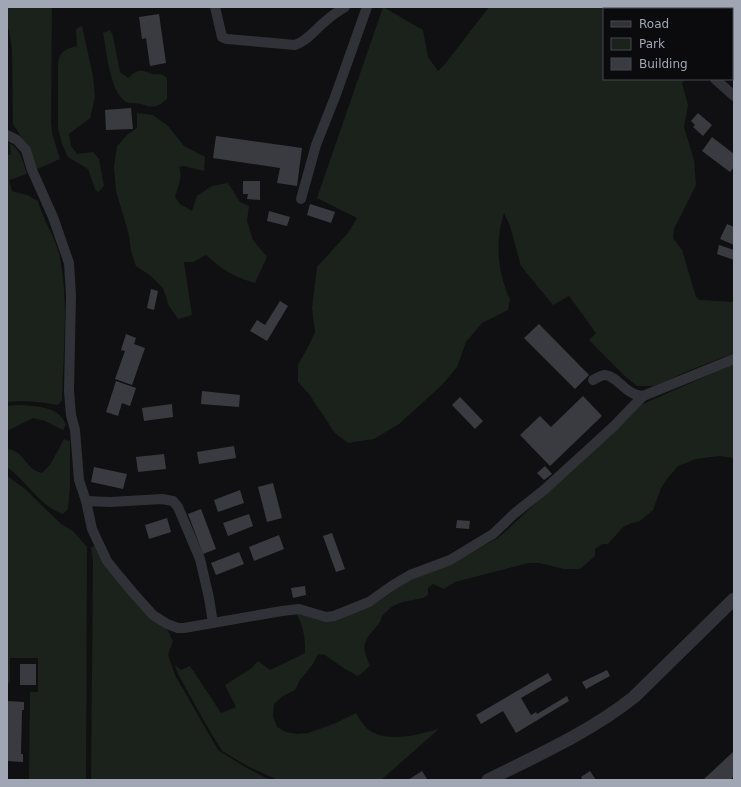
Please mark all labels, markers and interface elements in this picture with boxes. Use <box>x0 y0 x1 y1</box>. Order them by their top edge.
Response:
legend <box>603 8 733 80</box>
text: Road <box>639 17 669 31</box>
text: Park <box>639 37 665 51</box>
text: Building <box>639 57 688 71</box>

